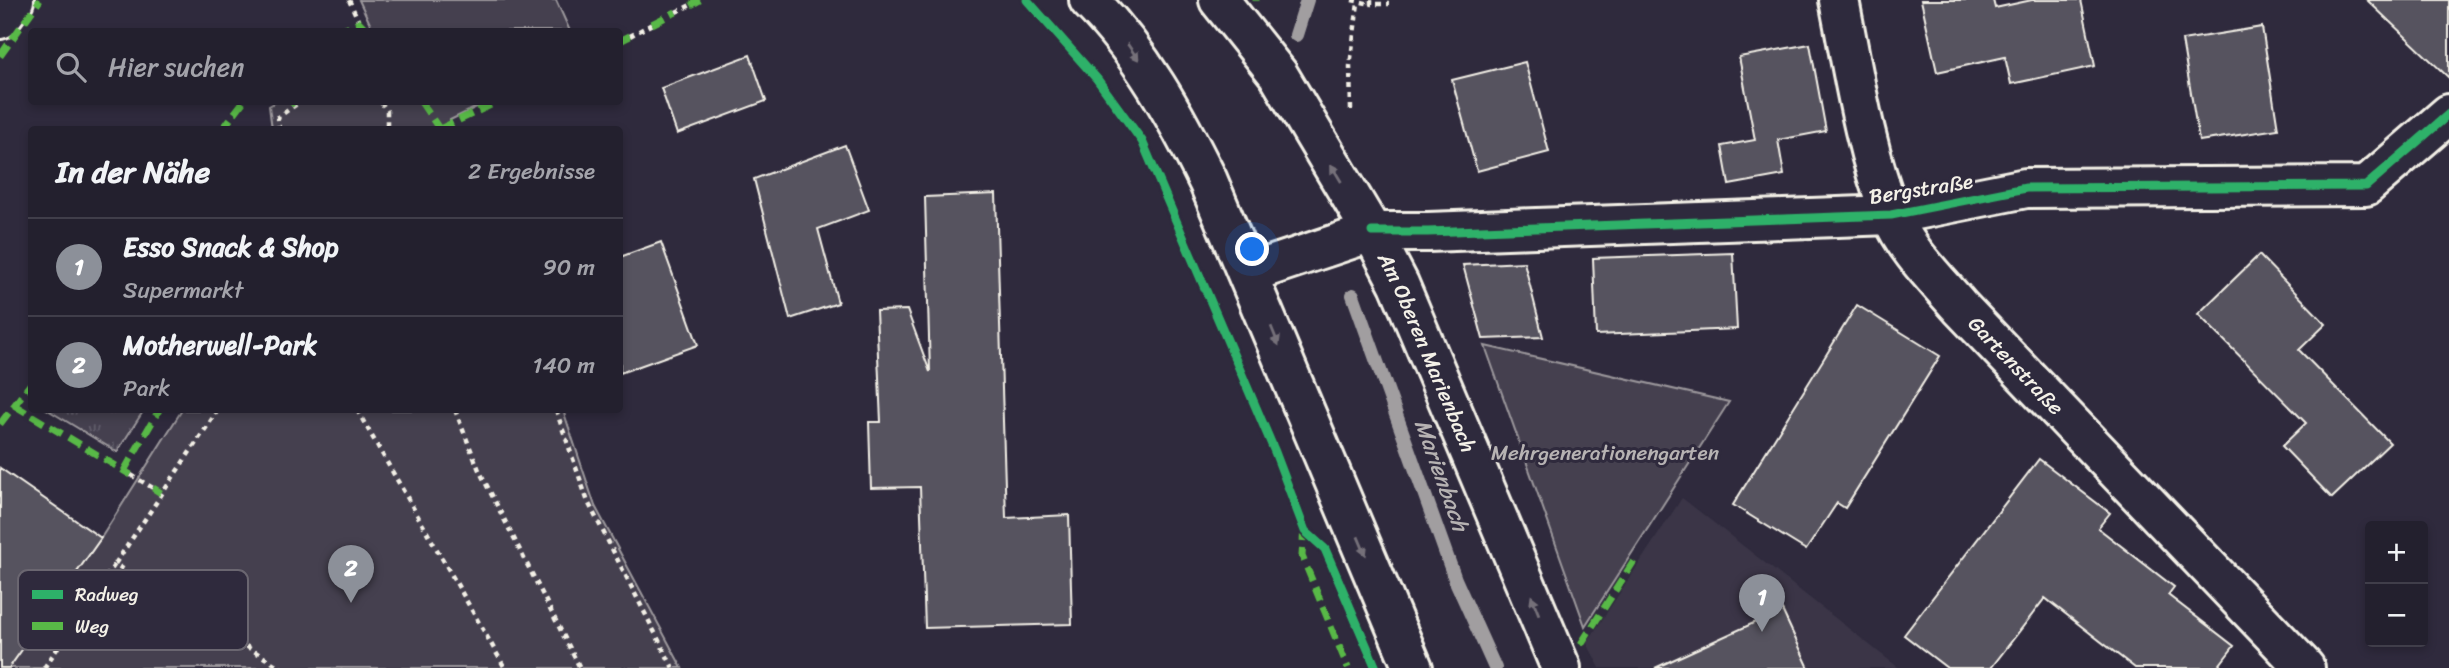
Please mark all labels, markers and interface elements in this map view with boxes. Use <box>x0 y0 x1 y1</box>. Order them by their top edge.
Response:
search box <box>28 28 623 105</box>
one-way arrow <box>1126 43 1140 61</box>
text: Hier suchen <box>108 44 244 90</box>
icon: search <box>52 48 90 86</box>
text: In der Nähe <box>56 145 210 199</box>
text: 2 Ergebnisse <box>468 151 595 192</box>
street label: Bergstraße <box>1866 162 1976 216</box>
one-way arrow <box>1330 164 1343 183</box>
text: Esso Snack & Shop <box>123 224 339 270</box>
your location <box>1235 232 1269 266</box>
street label: Am Oberen Marienbach <box>1366 244 1487 459</box>
text: 1 <box>74 247 84 288</box>
text: 90 m <box>543 247 595 288</box>
text: Supermarkt <box>123 270 243 311</box>
street label: Gartenstraße <box>1958 306 2074 425</box>
text: Motherwell-Park <box>123 322 317 368</box>
one-way arrow <box>1270 325 1281 346</box>
text: 2 <box>72 345 86 386</box>
text: 140 m <box>533 345 595 386</box>
text: Park <box>123 368 170 409</box>
water label: Marienbach <box>1402 413 1481 539</box>
park label: Mehrgenerationengarten <box>1491 434 1719 472</box>
map controls <box>2365 521 2428 647</box>
button: + <box>2365 521 2428 584</box>
one-way arrow <box>1357 535 1368 556</box>
pin: 2 <box>328 545 374 603</box>
legend <box>18 570 248 650</box>
pin: 1 <box>1739 574 1785 632</box>
text: Radweg <box>75 578 139 611</box>
button: − <box>2365 584 2428 647</box>
one-way arrow <box>1529 595 1541 615</box>
text: Weg <box>75 610 109 643</box>

